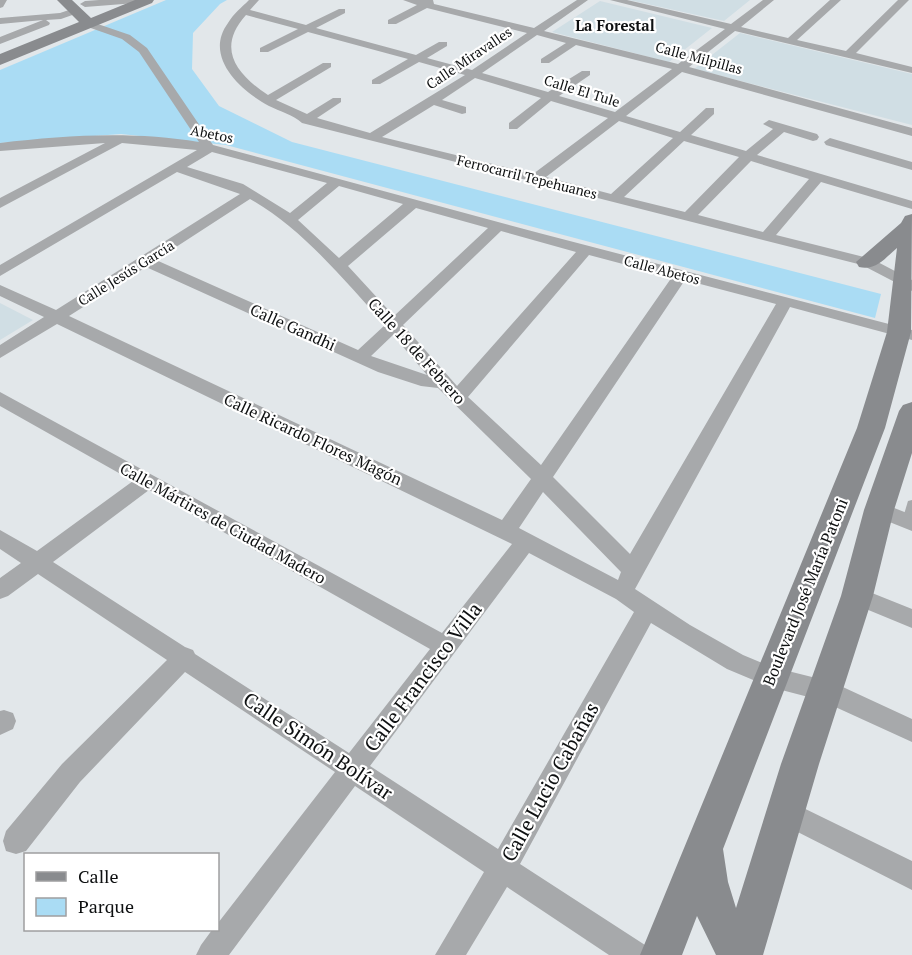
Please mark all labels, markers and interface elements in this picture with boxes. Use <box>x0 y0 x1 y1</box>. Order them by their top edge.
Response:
district label: La Forestal <box>575 15 655 35</box>
street label: Calle Miravalles <box>422 22 515 93</box>
street label: Calle Milpillas <box>654 37 745 78</box>
street label: Calle El Tule <box>542 70 622 111</box>
street label: Abetos <box>189 120 235 147</box>
street label: Ferrocarril Tepehuanes <box>455 150 599 203</box>
street label: Calle Jesús García <box>74 235 178 310</box>
street label: Calle Abetos <box>622 250 702 289</box>
street label: Calle 18 de Febrero <box>363 293 471 409</box>
street label: Calle Gandhi <box>247 298 339 356</box>
street label: Calle Ricardo Flores Magón <box>220 388 406 490</box>
street label: Calle Mártires de Ciudad Madero <box>116 457 330 589</box>
street label: Boulevard José María Patoni <box>757 495 853 689</box>
street label: Calle Francisco Villa <box>357 596 488 757</box>
street label: Calle Simón Bolívar <box>238 685 399 806</box>
street label: Calle Lucio Cabañas <box>495 697 605 866</box>
legend <box>24 853 219 931</box>
text: Calle <box>78 864 119 888</box>
text: Parque <box>78 894 134 918</box>

